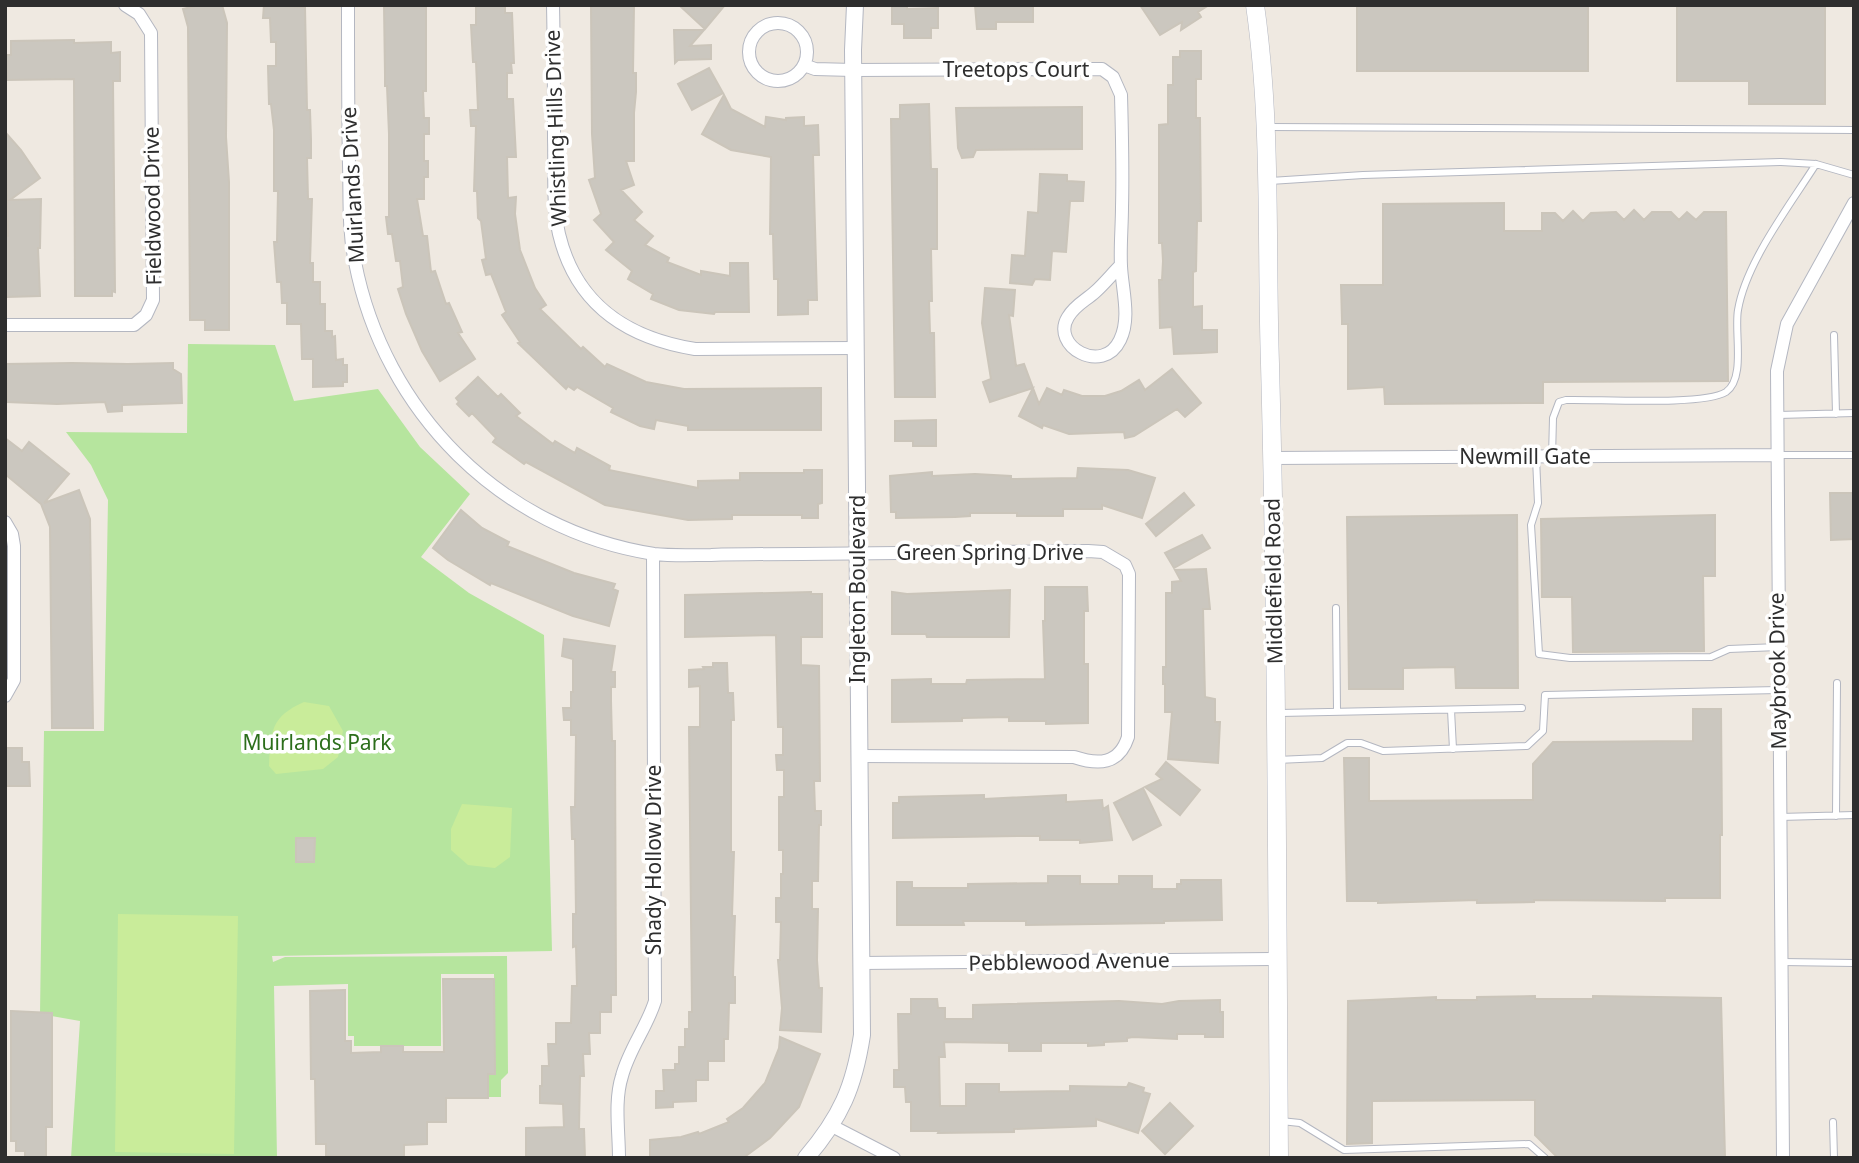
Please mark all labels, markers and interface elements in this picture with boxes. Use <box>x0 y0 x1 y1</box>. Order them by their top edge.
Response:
street label: Whistling Hills Drive <box>538 29 572 227</box>
street label: Treetops Court <box>943 55 1090 83</box>
street label: Muirlands Drive <box>334 106 370 264</box>
street label: Fieldwood Drive <box>137 126 167 286</box>
street label: Newmill Gate <box>1459 442 1591 470</box>
street label: Ingleton Boulevard <box>843 495 871 683</box>
street label: Middlefield Road <box>1258 498 1288 664</box>
street label: Green Spring Drive <box>896 538 1084 566</box>
street label: Maybrook Drive <box>1762 592 1792 750</box>
park label: Muirlands Park <box>242 728 392 756</box>
street label: Shady Hollow Drive <box>639 765 667 955</box>
street label: Pebblewood Avenue <box>968 945 1170 977</box>

